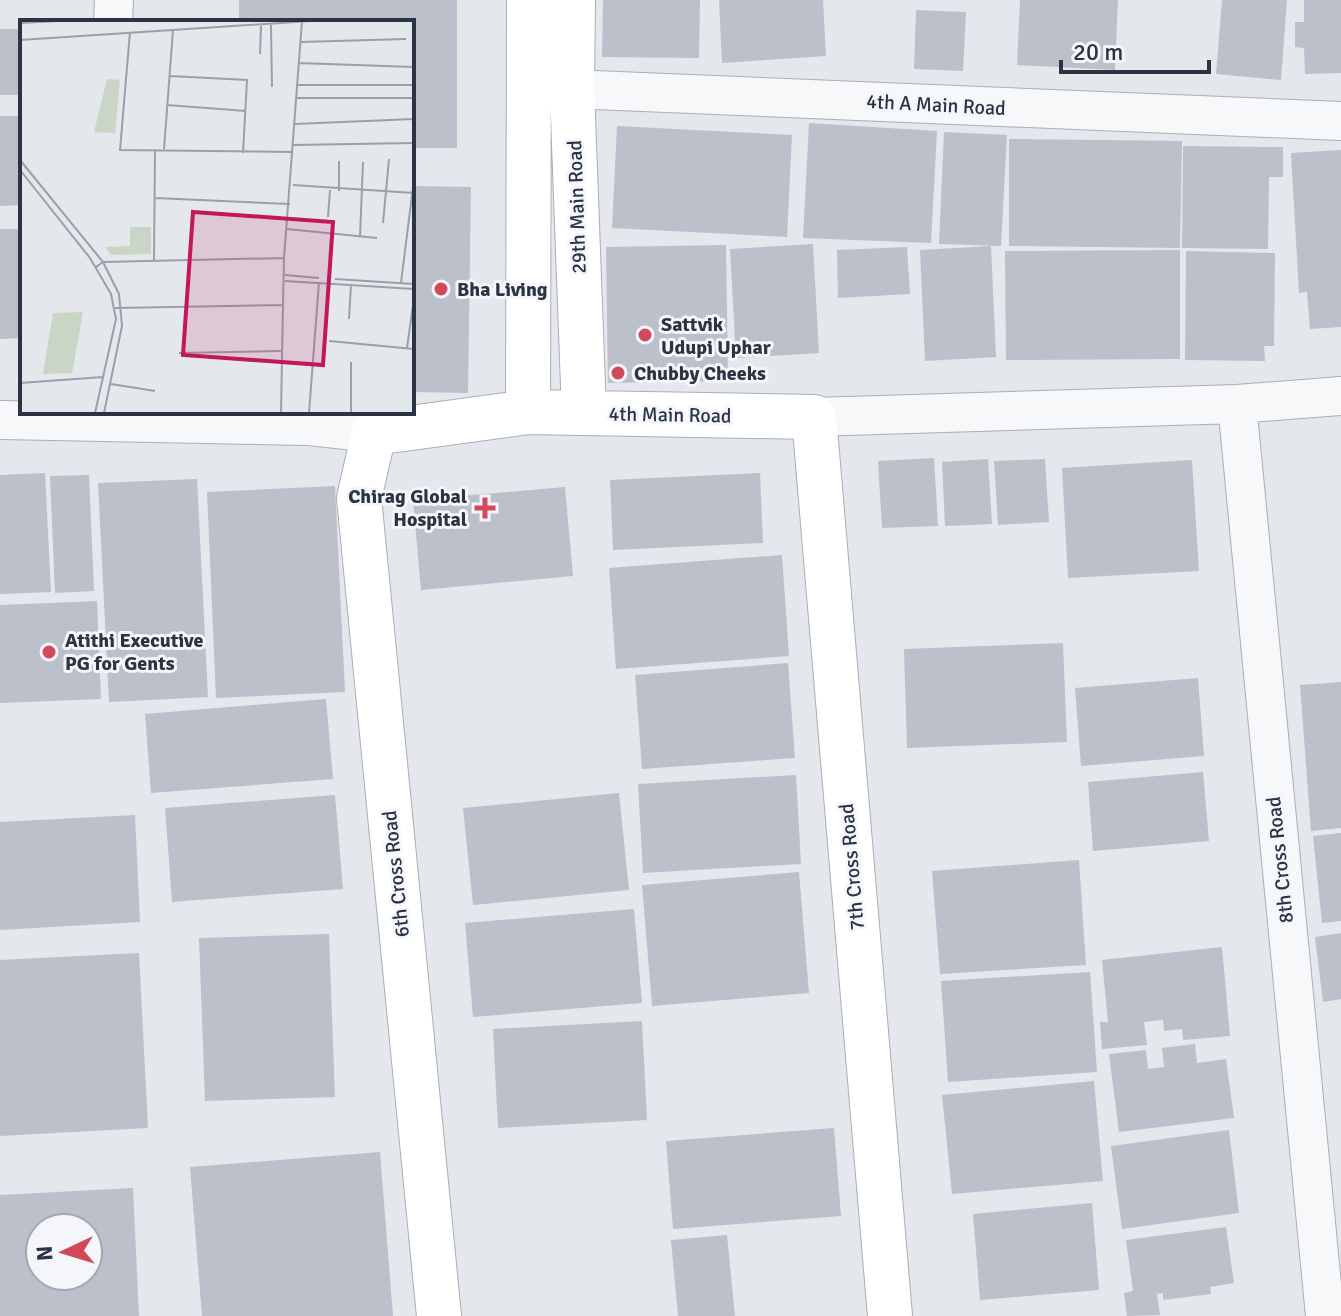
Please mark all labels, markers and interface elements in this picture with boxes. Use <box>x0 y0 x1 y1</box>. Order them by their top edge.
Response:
inset map <box>20 20 414 414</box>
scale bar <box>1061 24 1209 74</box>
text: 20 m <box>1073 37 1123 67</box>
street label: 4th A Main Road <box>866 89 1006 121</box>
street label: 29th Main Road <box>562 140 592 274</box>
place label: Bha Living <box>457 277 548 302</box>
marker: Bha Living <box>432 280 450 298</box>
place label: Sattvik Udupi Uphar <box>661 312 771 360</box>
marker: Sattvik Udupi Uphar <box>636 326 654 344</box>
place label: Chubby Cheeks <box>634 361 766 386</box>
marker: Chubby Cheeks <box>609 364 627 382</box>
street label: 4th Main Road <box>608 401 732 429</box>
place label: Chirag Global Hospital <box>348 484 467 532</box>
marker: Chirag Global Hospital <box>474 497 496 519</box>
place label: Atithi Executive PG for Gents <box>65 628 203 676</box>
marker: Atithi Executive PG for Gents <box>40 643 58 661</box>
street label: 8th Cross Road <box>1261 795 1299 925</box>
street label: 7th Cross Road <box>834 803 870 931</box>
street label: 6th Cross Road <box>377 809 415 939</box>
north arrow <box>24 1212 104 1292</box>
text: N <box>31 1245 59 1262</box>

